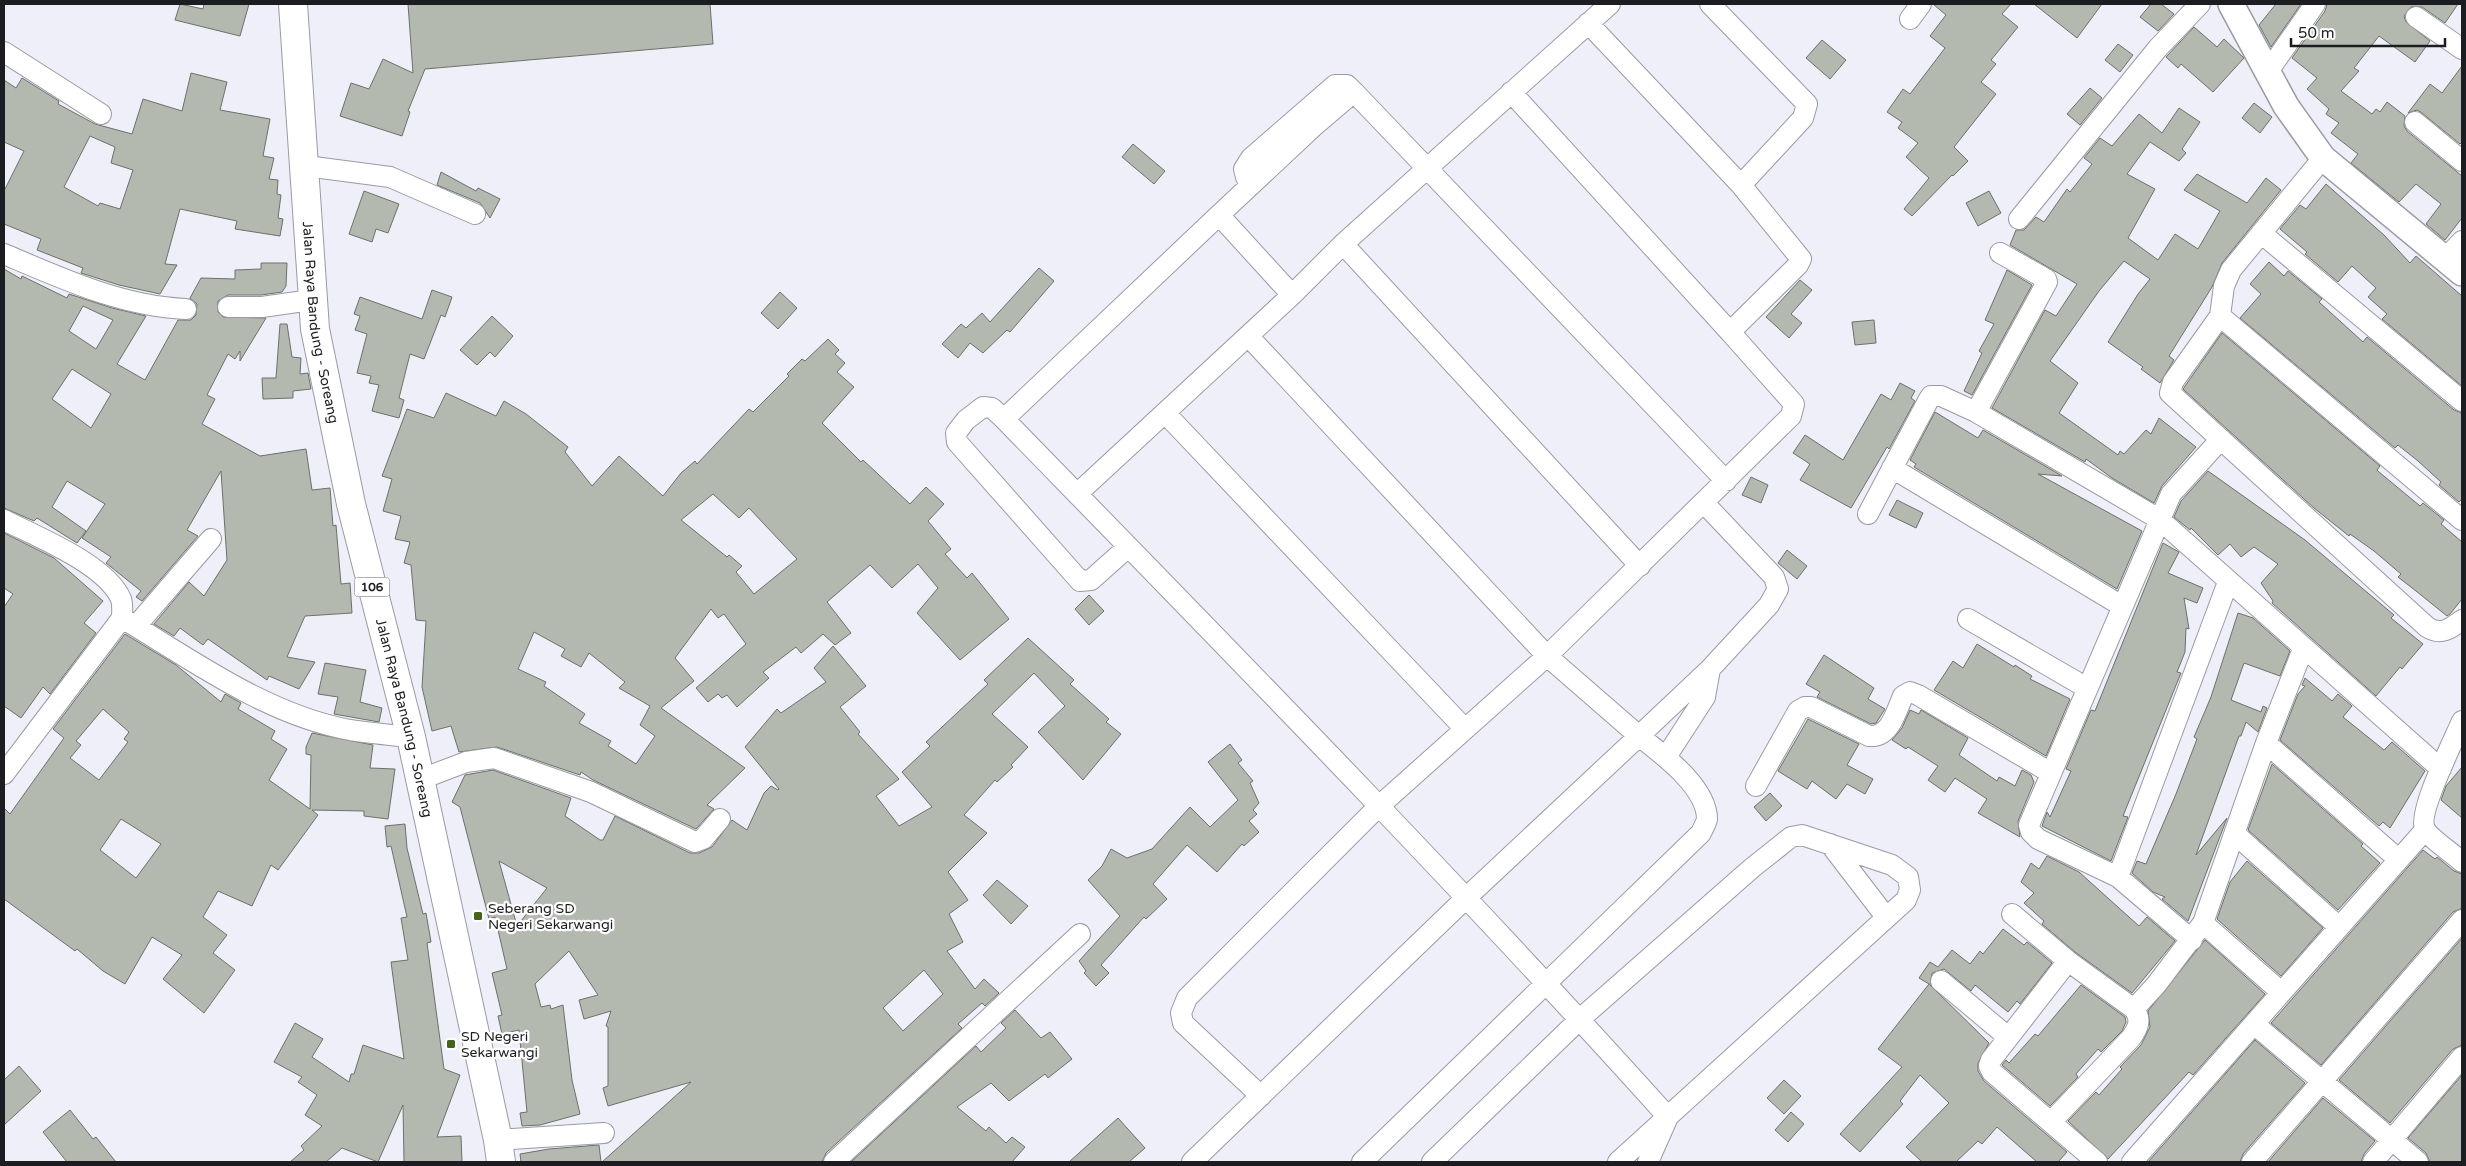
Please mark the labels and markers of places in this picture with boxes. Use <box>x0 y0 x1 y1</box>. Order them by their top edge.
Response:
place label: Seberang SD Negeri Sekarwangi <box>488 900 613 933</box>
marker: Seberang SD Negeri Sekarwangi <box>472 910 484 922</box>
place label: SD Negeri Sekarwangi <box>461 1028 538 1061</box>
marker: SD Negeri Sekarwangi <box>445 1038 457 1050</box>

